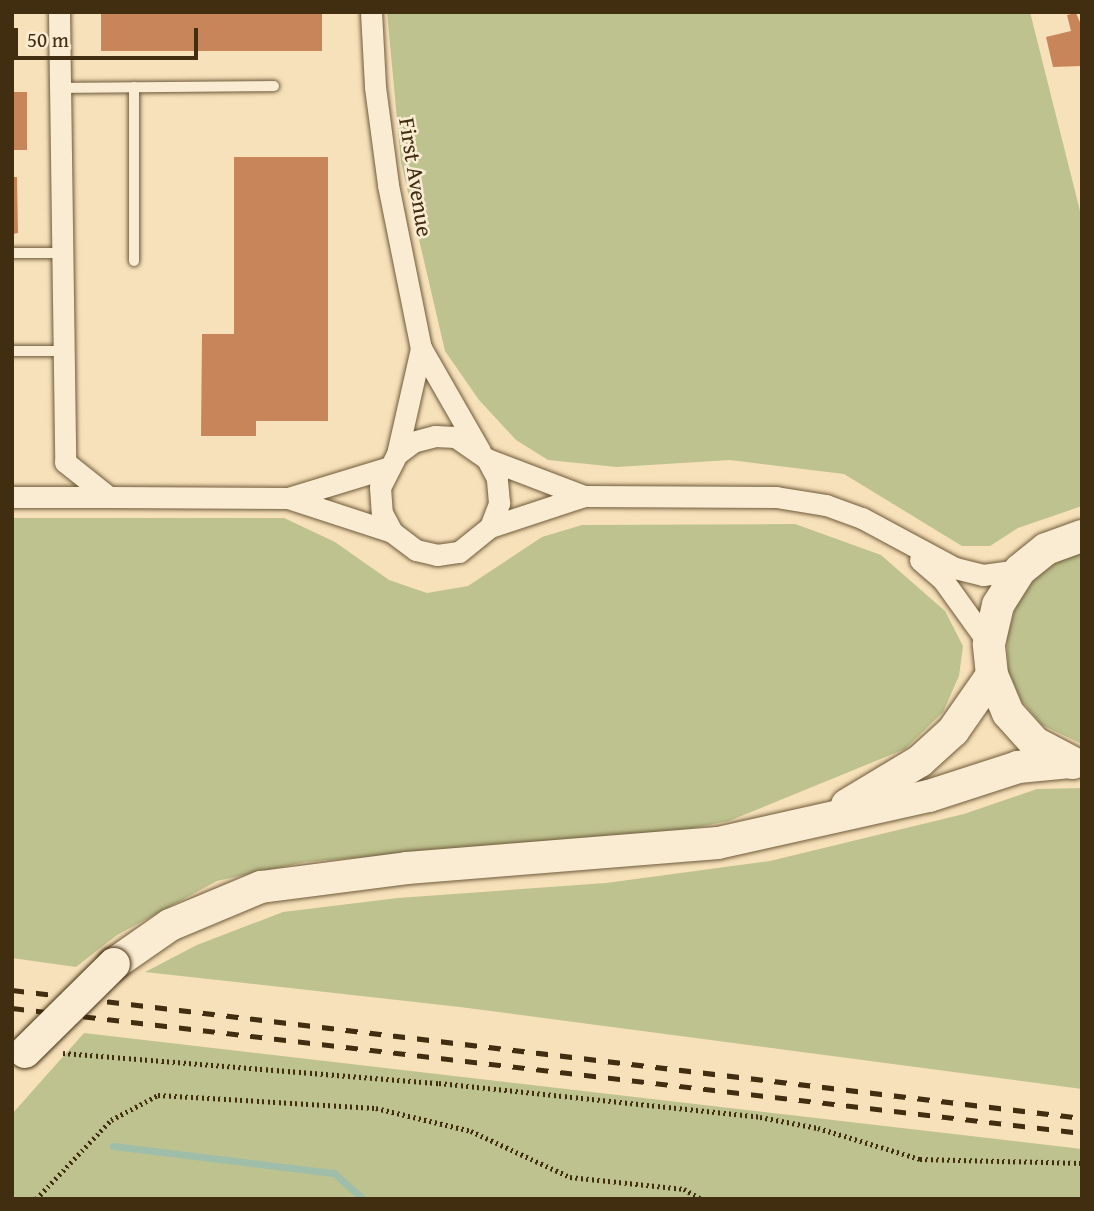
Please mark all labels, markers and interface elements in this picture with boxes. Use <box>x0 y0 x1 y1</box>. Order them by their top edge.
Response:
scale bar <box>18 14 201 58</box>
text: 50 m <box>27 24 69 55</box>
street label: First Avenue <box>393 116 439 238</box>

